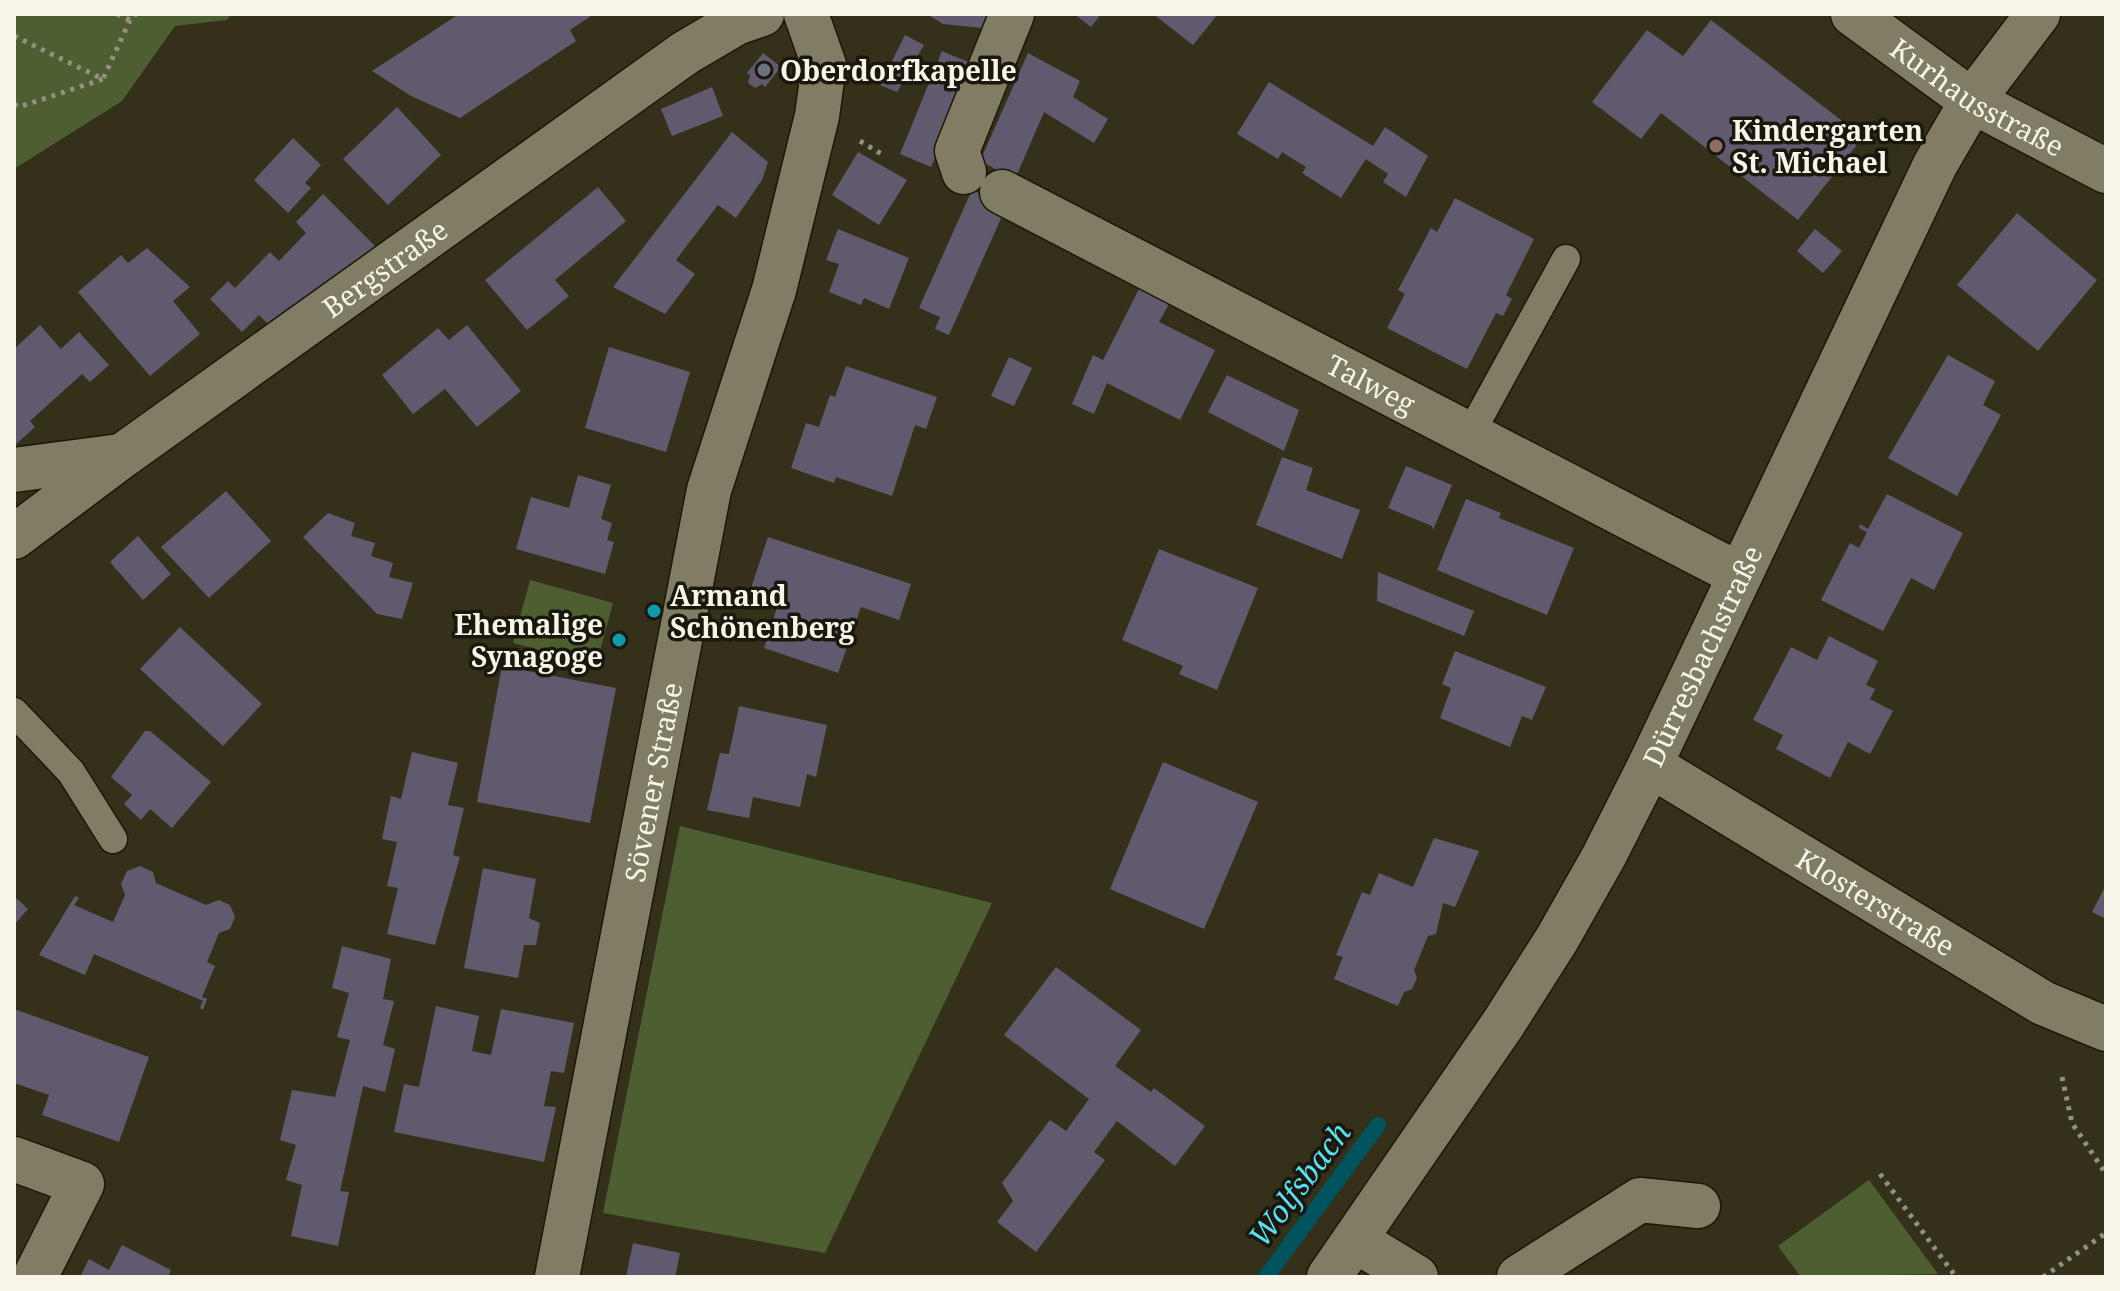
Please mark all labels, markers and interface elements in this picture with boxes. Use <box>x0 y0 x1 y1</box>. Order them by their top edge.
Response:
street label: Kurhausstraße <box>1883 29 2071 165</box>
place label: Oberdorfkapelle <box>780 51 1017 89</box>
marker: Oberdorfkapelle <box>755 61 773 79</box>
place label: Kindergarten St. Michael <box>1732 111 1923 181</box>
marker: Kindergarten St. Michael <box>1707 137 1725 155</box>
street label: Bergstraße <box>314 210 455 326</box>
street label: Talweg <box>1320 345 1422 422</box>
street label: Dürresbachstraße <box>1633 539 1771 773</box>
place label: Armand Schönenberg <box>670 576 855 646</box>
marker: Armand Schönenberg <box>645 602 663 620</box>
place label: Ehemalige Synagoge <box>454 605 603 675</box>
marker: Ehemalige Synagoge <box>610 631 628 649</box>
street label: Sövener Straße <box>615 679 690 885</box>
street label: Klosterstraße <box>1789 839 1962 964</box>
water label: Wolfsbach <box>1239 1113 1359 1255</box>

